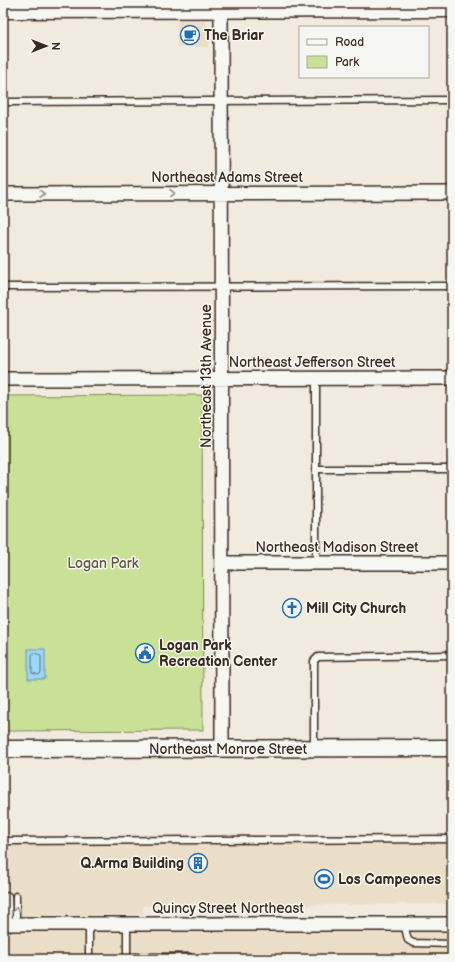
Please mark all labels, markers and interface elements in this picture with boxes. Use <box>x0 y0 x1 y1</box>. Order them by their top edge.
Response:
cafe icon: The Briar <box>179 24 201 46</box>
north arrow <box>26 26 66 66</box>
legend <box>299 26 429 78</box>
place label: The Briar <box>204 27 264 44</box>
text: Road <box>335 35 364 50</box>
text: N <box>49 42 62 50</box>
text: Park <box>335 55 359 70</box>
street label: Northeast Adams Street <box>151 169 304 186</box>
one-way arrow <box>169 189 175 197</box>
one-way arrow <box>39 190 45 198</box>
street label: Northeast 13th Avenue <box>198 304 215 448</box>
street label: Northeast Jefferson Street <box>229 354 396 371</box>
street label: Northeast Madison Street <box>256 539 419 556</box>
park label: Logan Park <box>67 555 139 572</box>
church icon: Mill City Church <box>281 597 303 619</box>
place label: Mill City Church <box>306 600 406 617</box>
place label: Logan Park Recreation Center <box>159 637 278 670</box>
public building icon: Logan Park Recreation Center <box>134 642 156 664</box>
street label: Northeast Monroe Street <box>149 741 308 758</box>
building icon: Q.Arma Building <box>187 852 209 874</box>
place label: Q.Arma Building <box>81 855 184 872</box>
sports icon: Los Campeones <box>313 868 335 890</box>
place label: Los Campeones <box>338 871 441 888</box>
street label: Quincy Street Northeast <box>152 900 304 917</box>
one-way arrow <box>12 907 20 913</box>

